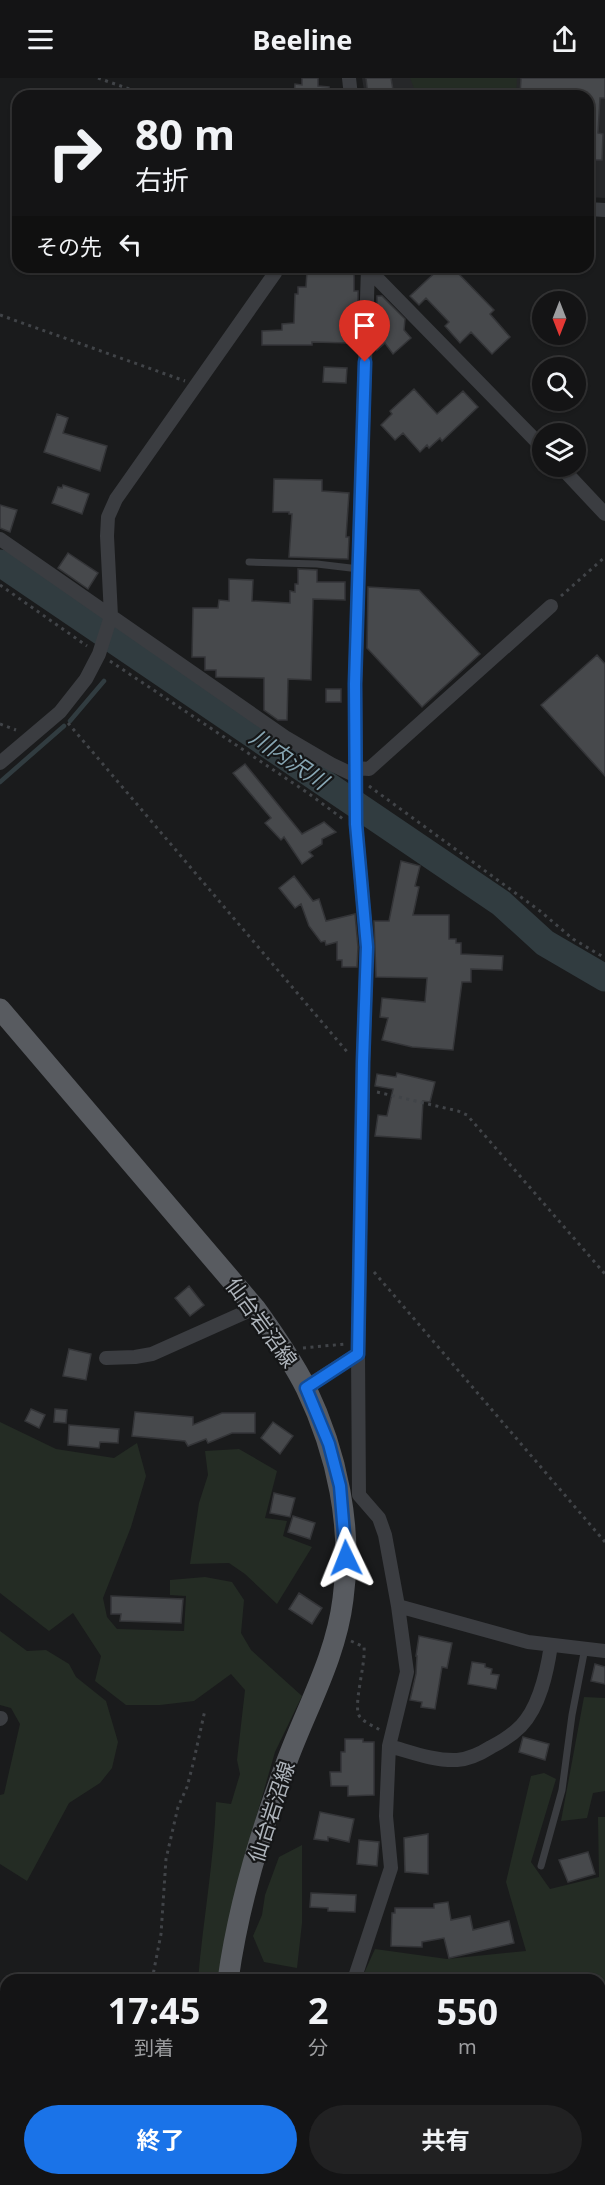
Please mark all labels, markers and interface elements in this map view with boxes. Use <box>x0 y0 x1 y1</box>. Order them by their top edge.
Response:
text: Beeline <box>253 21 352 58</box>
icon: menu <box>24 23 57 56</box>
icon: share <box>548 23 581 56</box>
text: 80 m <box>135 105 235 162</box>
icon: right <box>36 114 114 192</box>
text: 右折 <box>135 161 189 198</box>
icon: left <box>114 228 147 261</box>
text: その先 <box>36 231 102 261</box>
north arrow <box>532 291 586 345</box>
map controls <box>532 291 586 477</box>
pin <box>339 300 390 362</box>
icon: arrive <box>348 309 381 342</box>
button: search <box>532 357 586 411</box>
button: layers <box>532 423 586 477</box>
water label: 川内沢川 <box>245 721 336 796</box>
street label: 仙台岩沼線 <box>220 1272 304 1373</box>
position arrow <box>314 1526 378 1590</box>
street label: 仙台岩沼線 <box>242 1757 301 1866</box>
text: 17:45 <box>108 1986 200 2035</box>
text: 2 <box>308 1986 329 2035</box>
text: 550 <box>436 1987 498 2036</box>
text: m <box>458 2033 477 2060</box>
text: 到着 <box>134 2034 174 2061</box>
text: 分 <box>308 2034 328 2061</box>
button: 終了 <box>24 2105 297 2174</box>
button: 共有 <box>309 2105 582 2174</box>

